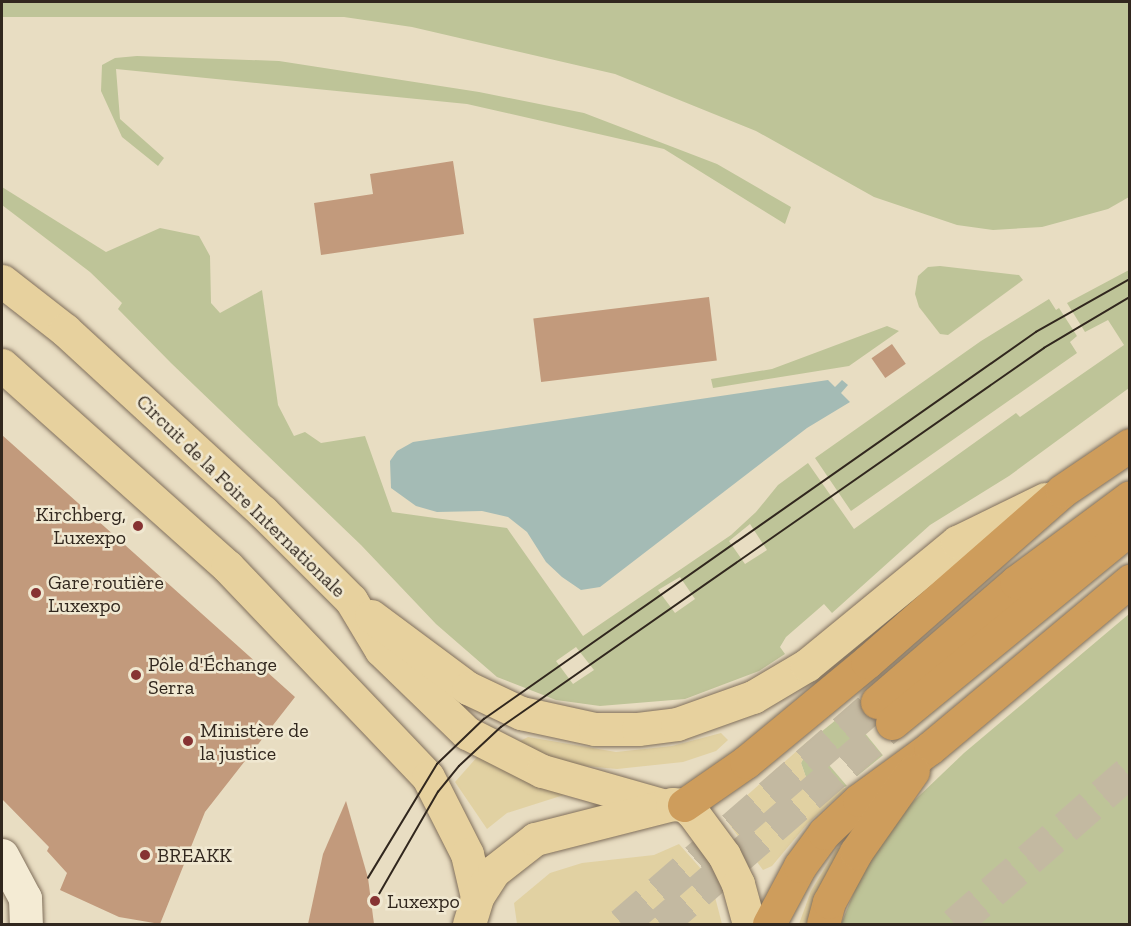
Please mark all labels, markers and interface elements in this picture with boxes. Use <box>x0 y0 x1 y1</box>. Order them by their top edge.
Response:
street label: Circuit de la Foire Internationale <box>131 390 351 602</box>
place label: Kirchberg, Luxexpo <box>36 502 126 549</box>
marker: Kirchberg, Luxexpo <box>131 519 145 533</box>
place label: Gare routière Luxexpo <box>48 570 164 617</box>
marker: Gare routière Luxexpo <box>29 586 43 600</box>
place label: Pôle d'Échange Serra <box>148 652 277 699</box>
marker: Pôle d'Échange Serra <box>129 668 143 682</box>
place label: Ministère de la justice <box>200 718 309 765</box>
marker: Ministère de la justice <box>181 734 195 748</box>
place label: BREAKK <box>157 843 232 867</box>
marker: BREAKK <box>138 848 152 862</box>
place label: Luxexpo <box>387 889 460 913</box>
marker: Luxexpo <box>368 894 382 908</box>

